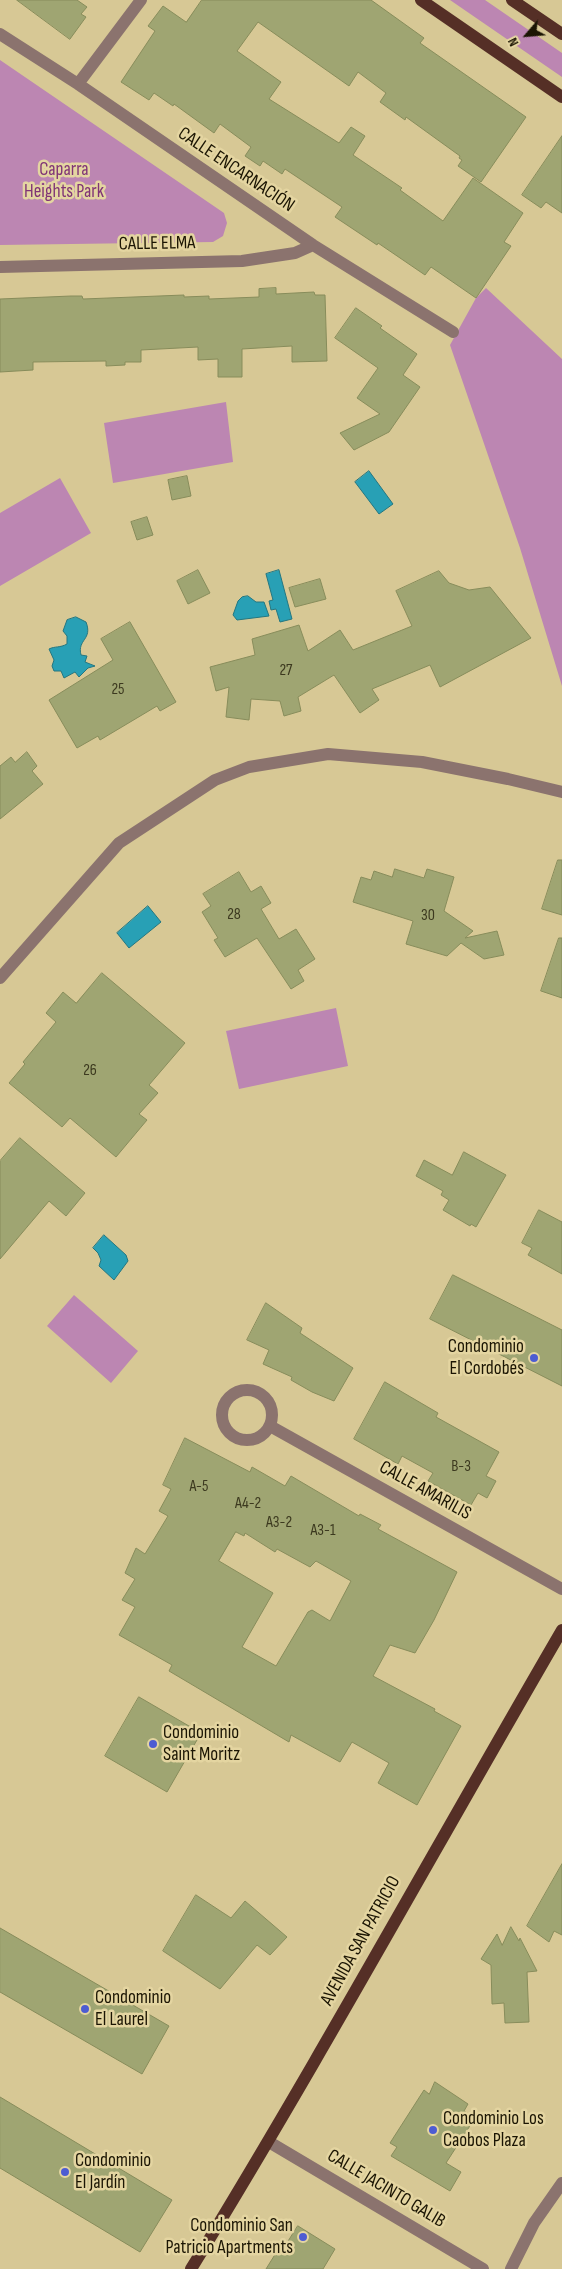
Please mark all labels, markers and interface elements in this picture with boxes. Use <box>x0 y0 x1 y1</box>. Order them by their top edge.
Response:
north arrow <box>502 10 552 60</box>
text: N <box>504 35 522 49</box>
street label: CALLE ENCARNACIÓN <box>173 123 299 217</box>
park label: Caparra Heights Park <box>24 159 104 203</box>
street label: CALLE ELMA <box>119 232 195 256</box>
house number: 27 <box>279 661 293 681</box>
house number: 25 <box>111 680 125 700</box>
house number: 28 <box>227 905 241 925</box>
house number: 30 <box>421 906 435 926</box>
house number: 26 <box>83 1061 97 1081</box>
place label: Condominio El Cordobés <box>448 1336 524 1380</box>
marker: Condominio El Cordobés <box>528 1352 540 1364</box>
street label: CALLE AMARILIS <box>375 1456 475 1526</box>
house number: B-3 <box>451 1457 471 1477</box>
house number: A-5 <box>190 1477 208 1497</box>
house number: A4-2 <box>235 1494 261 1514</box>
house number: A3-2 <box>266 1513 292 1533</box>
house number: A3-1 <box>310 1521 336 1541</box>
place label: Condominio Saint Moritz <box>163 1722 240 1766</box>
marker: Condominio Saint Moritz <box>147 1738 159 1750</box>
street label: AVENIDA SAN PATRICIO <box>316 1872 406 2010</box>
place label: Condominio El Laurel <box>95 1987 171 2031</box>
marker: Condominio El Laurel <box>79 2003 91 2015</box>
place label: Condominio Los Caobos Plaza <box>443 2108 544 2152</box>
marker: Condominio Los Caobos Plaza <box>427 2124 439 2136</box>
street label: CALLE JACINTO GALIB <box>323 2145 449 2233</box>
place label: Condominio El Jardín <box>75 2150 151 2194</box>
marker: Condominio El Jardín <box>59 2166 71 2178</box>
place label: Condominio San Patricio Apartments <box>165 2215 293 2259</box>
marker: Condominio San Patricio Apartments <box>297 2231 309 2243</box>

